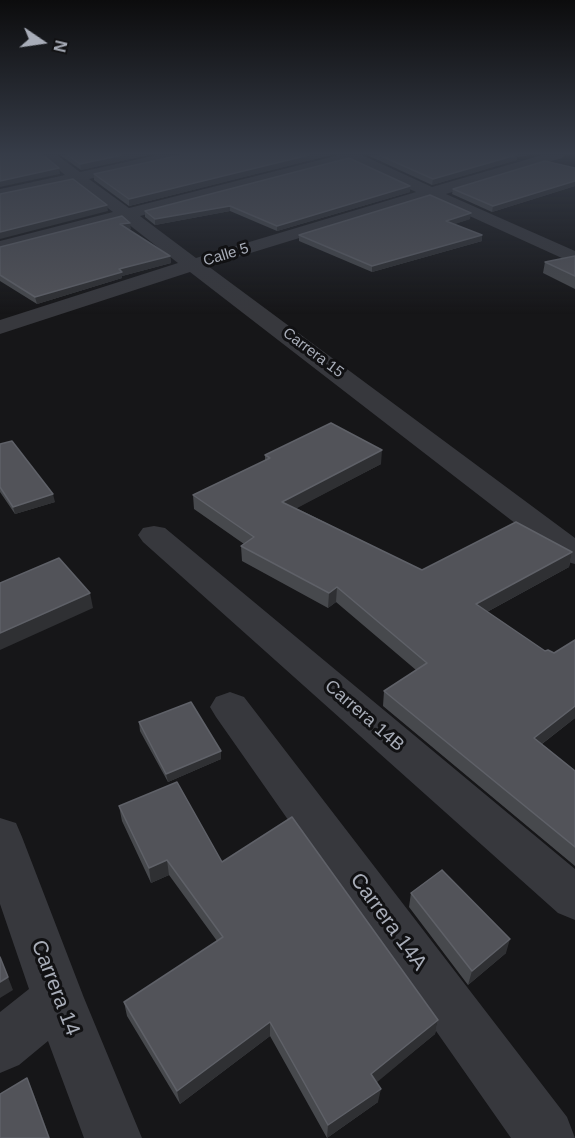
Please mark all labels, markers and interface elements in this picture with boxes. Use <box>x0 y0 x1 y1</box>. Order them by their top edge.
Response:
north arrow <box>12 12 72 72</box>
text: N <box>50 39 70 54</box>
street label: Calle 5 <box>201 240 251 270</box>
street label: Carrera 15 <box>279 324 347 382</box>
street label: Carrera 14B <box>320 676 408 756</box>
street label: Carrera 14A <box>344 868 432 976</box>
street label: Carrera 14 <box>25 937 85 1039</box>

